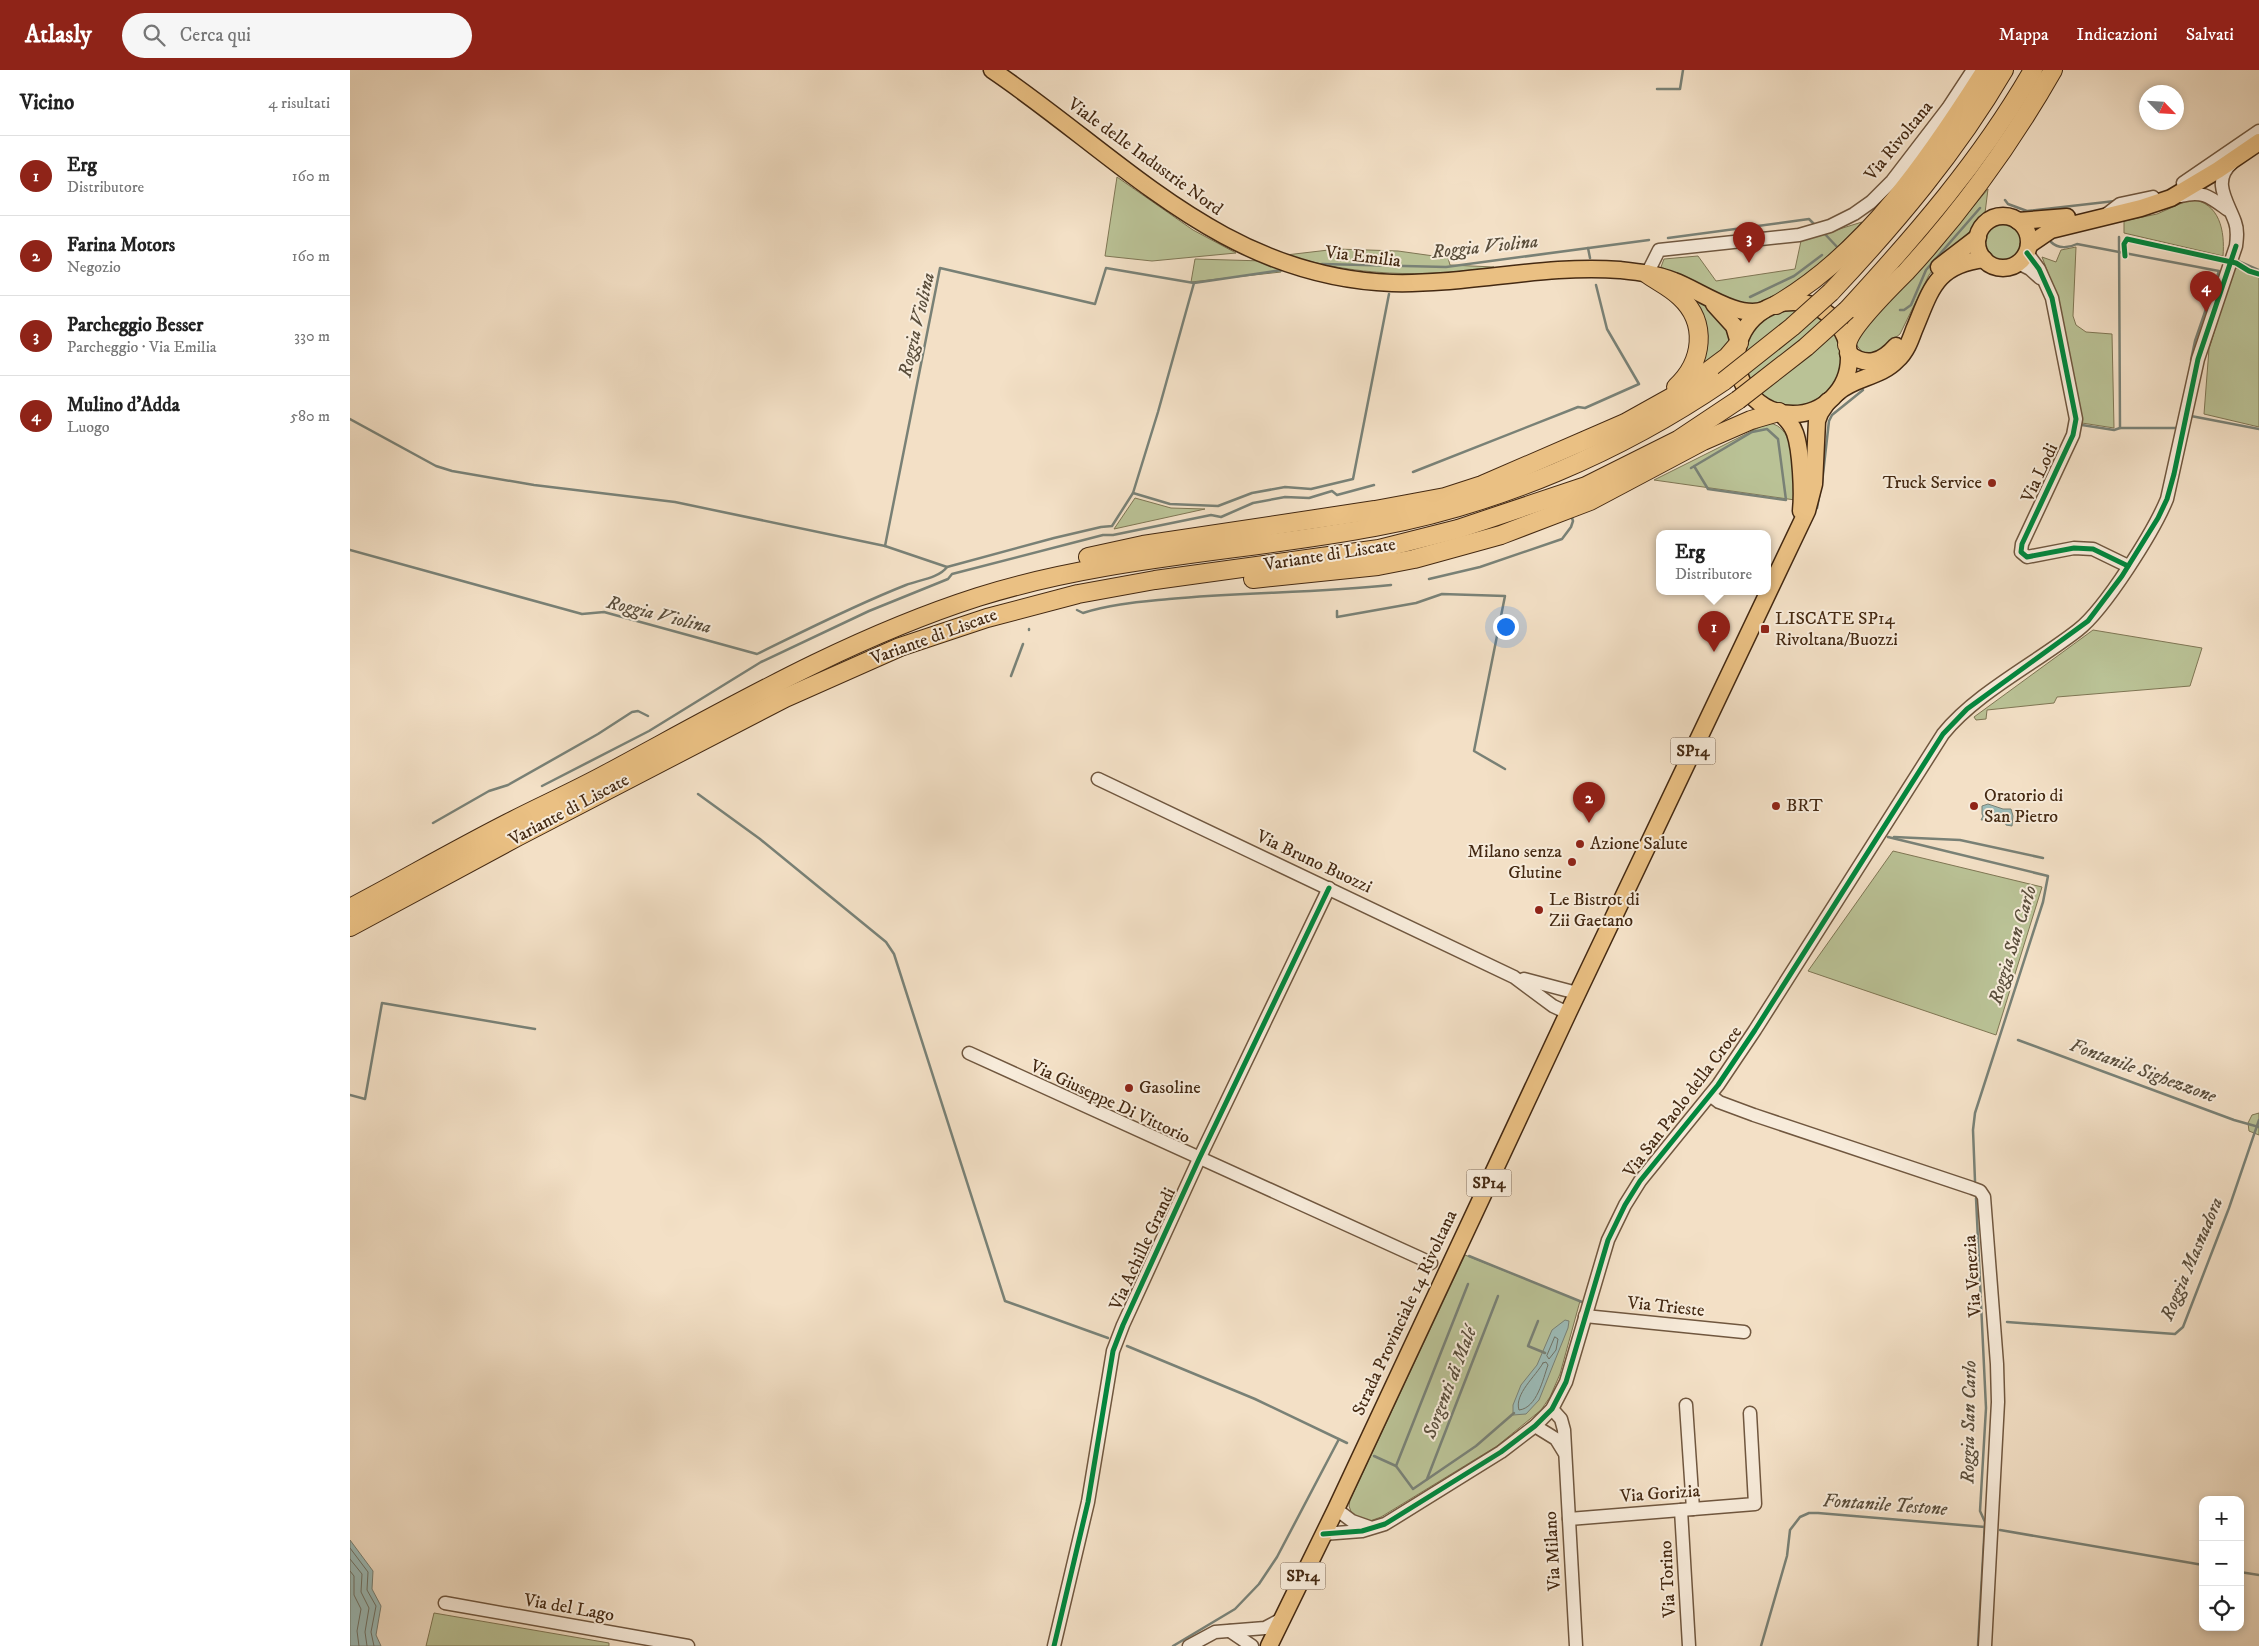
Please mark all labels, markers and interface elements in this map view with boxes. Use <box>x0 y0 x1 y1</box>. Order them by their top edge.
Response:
search box <box>122 13 472 58</box>
text: Atlasly <box>25 20 92 50</box>
icon: search <box>140 21 168 49</box>
text: Cerca qui <box>180 24 251 47</box>
text: Mappa <box>1999 24 2049 46</box>
text: Indicazioni <box>2077 24 2158 46</box>
text: Salvati <box>2186 24 2234 46</box>
north arrow <box>2139 85 2184 130</box>
text: Vicino <box>20 90 74 116</box>
text: 4 risultati <box>268 93 330 113</box>
street label: Viale delle Industrie Nord <box>1062 93 1227 221</box>
street label: Via Rivoltana <box>1860 96 1938 186</box>
text: Erg <box>67 154 97 177</box>
text: 1 <box>33 166 39 186</box>
text: 160 m <box>292 166 330 186</box>
text: Distributore <box>67 177 144 197</box>
pin: 3 <box>1733 222 1765 263</box>
water label: Roggia Violina <box>1430 230 1539 264</box>
text: Farina Motors <box>67 234 175 257</box>
street label: Via Emilia <box>1323 241 1402 273</box>
text: 2 <box>32 246 40 266</box>
text: 160 m <box>292 246 330 266</box>
text: Negozio <box>67 257 121 277</box>
water label: Roggia Violina <box>894 270 940 381</box>
pin: 4 <box>2190 271 2222 312</box>
text: Parcheggio Besser <box>67 314 203 337</box>
text: 3 <box>33 326 39 346</box>
text: 330 m <box>294 326 330 346</box>
text: Parcheggio · Via Emilia <box>67 337 217 357</box>
text: Mulino d'Adda <box>67 394 180 417</box>
text: 4 <box>31 406 41 426</box>
text: 580 m <box>290 406 330 426</box>
text: Luogo <box>67 417 110 437</box>
street label: Via Lodi <box>2016 440 2063 507</box>
place label: Truck Service <box>1883 472 1982 494</box>
marker: Truck Service <box>1986 477 1998 489</box>
popup <box>1656 530 1771 595</box>
street label: Variante di Liscate <box>1262 534 1397 576</box>
text: Erg <box>1675 541 1705 564</box>
text: Distributore <box>1675 564 1752 584</box>
water label: Roggia Violina <box>603 591 714 639</box>
street label: Variante di Liscate <box>867 604 1000 670</box>
place label: LISCATE SP14 Rivoltana/Buozzi <box>1775 608 1898 651</box>
pin: 1 <box>1698 611 1730 652</box>
your location <box>1493 614 1519 640</box>
marker: LISCATE SP14 Rivoltana/Buozzi <box>1759 623 1771 635</box>
road number: SP14 <box>1670 738 1716 764</box>
street label: Variante di Liscate <box>504 769 633 851</box>
pin: 2 <box>1573 782 1605 823</box>
place label: Oratorio di San Pietro <box>1984 785 2063 828</box>
place label: BRT <box>1786 795 1823 817</box>
marker: BRT <box>1770 800 1782 812</box>
marker: Oratorio di San Pietro <box>1968 800 1980 812</box>
street label: Via Bruno Buozzi <box>1252 825 1375 898</box>
place label: Azione Salute <box>1590 833 1688 855</box>
marker: Azione Salute <box>1574 838 1586 850</box>
place label: Milano senza Glutine <box>1468 841 1562 884</box>
marker: Milano senza Glutine <box>1566 856 1578 868</box>
water label: Roggia San Carlo <box>1984 883 2042 1008</box>
place label: Le Bistrot di Zii Gaetano <box>1549 889 1640 932</box>
marker: Le Bistrot di Zii Gaetano <box>1533 904 1545 916</box>
street label: Via San Paolo della Croce <box>1618 1022 1747 1183</box>
water label: Fontanile Sighezzone <box>2067 1034 2220 1108</box>
street label: Via Giuseppe Di Vittorio <box>1026 1055 1194 1149</box>
place label: Gasoline <box>1139 1077 1201 1099</box>
marker: Gasoline <box>1123 1082 1135 1094</box>
road number: SP14 <box>1466 1170 1512 1196</box>
street label: Via Achille Grandi <box>1105 1184 1181 1315</box>
water label: Roggia Masnadora <box>2155 1194 2228 1325</box>
street label: Strada Provinciale 14 Rivoltana <box>1348 1206 1463 1419</box>
street label: Via Venezia <box>1959 1234 1987 1319</box>
street label: Via Trieste <box>1625 1292 1706 1322</box>
water label: Sorgenti di Malé <box>1418 1321 1483 1443</box>
water label: Roggia San Carlo <box>1956 1360 1982 1485</box>
street label: Via Gorizia <box>1618 1480 1701 1508</box>
water label: Fontanile Testone <box>1822 1489 1949 1521</box>
map controls <box>2199 1496 2244 1631</box>
button: + <box>2199 1496 2244 1541</box>
street label: Via Milano <box>1540 1510 1566 1592</box>
street label: Via Torino <box>1655 1540 1681 1619</box>
button: − <box>2199 1541 2244 1586</box>
road number: SP14 <box>1280 1562 1326 1590</box>
button: locate <box>2199 1586 2244 1631</box>
street label: Via del Lago <box>521 1589 616 1627</box>

